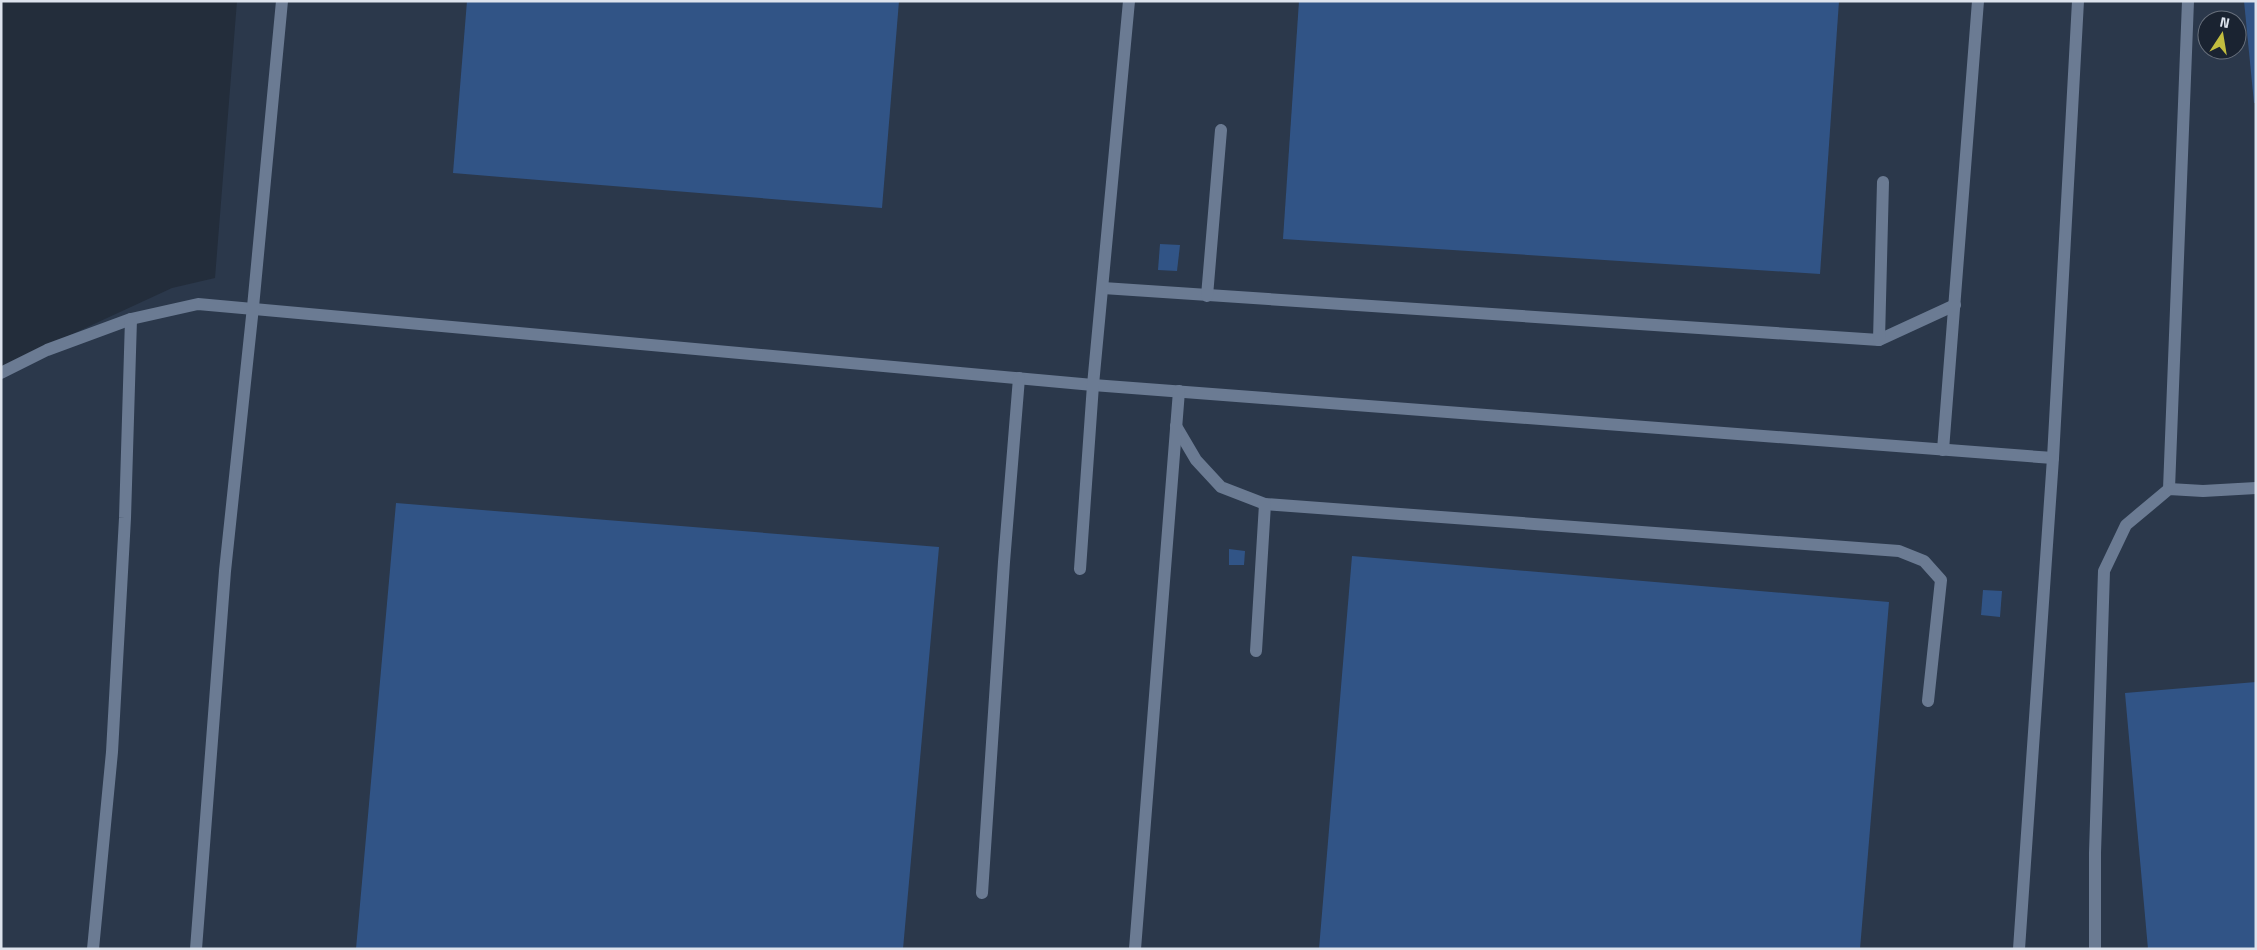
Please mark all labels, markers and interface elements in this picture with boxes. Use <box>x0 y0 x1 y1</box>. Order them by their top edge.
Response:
north arrow <box>2197 10 2247 60</box>
text: N <box>2218 11 2232 33</box>

